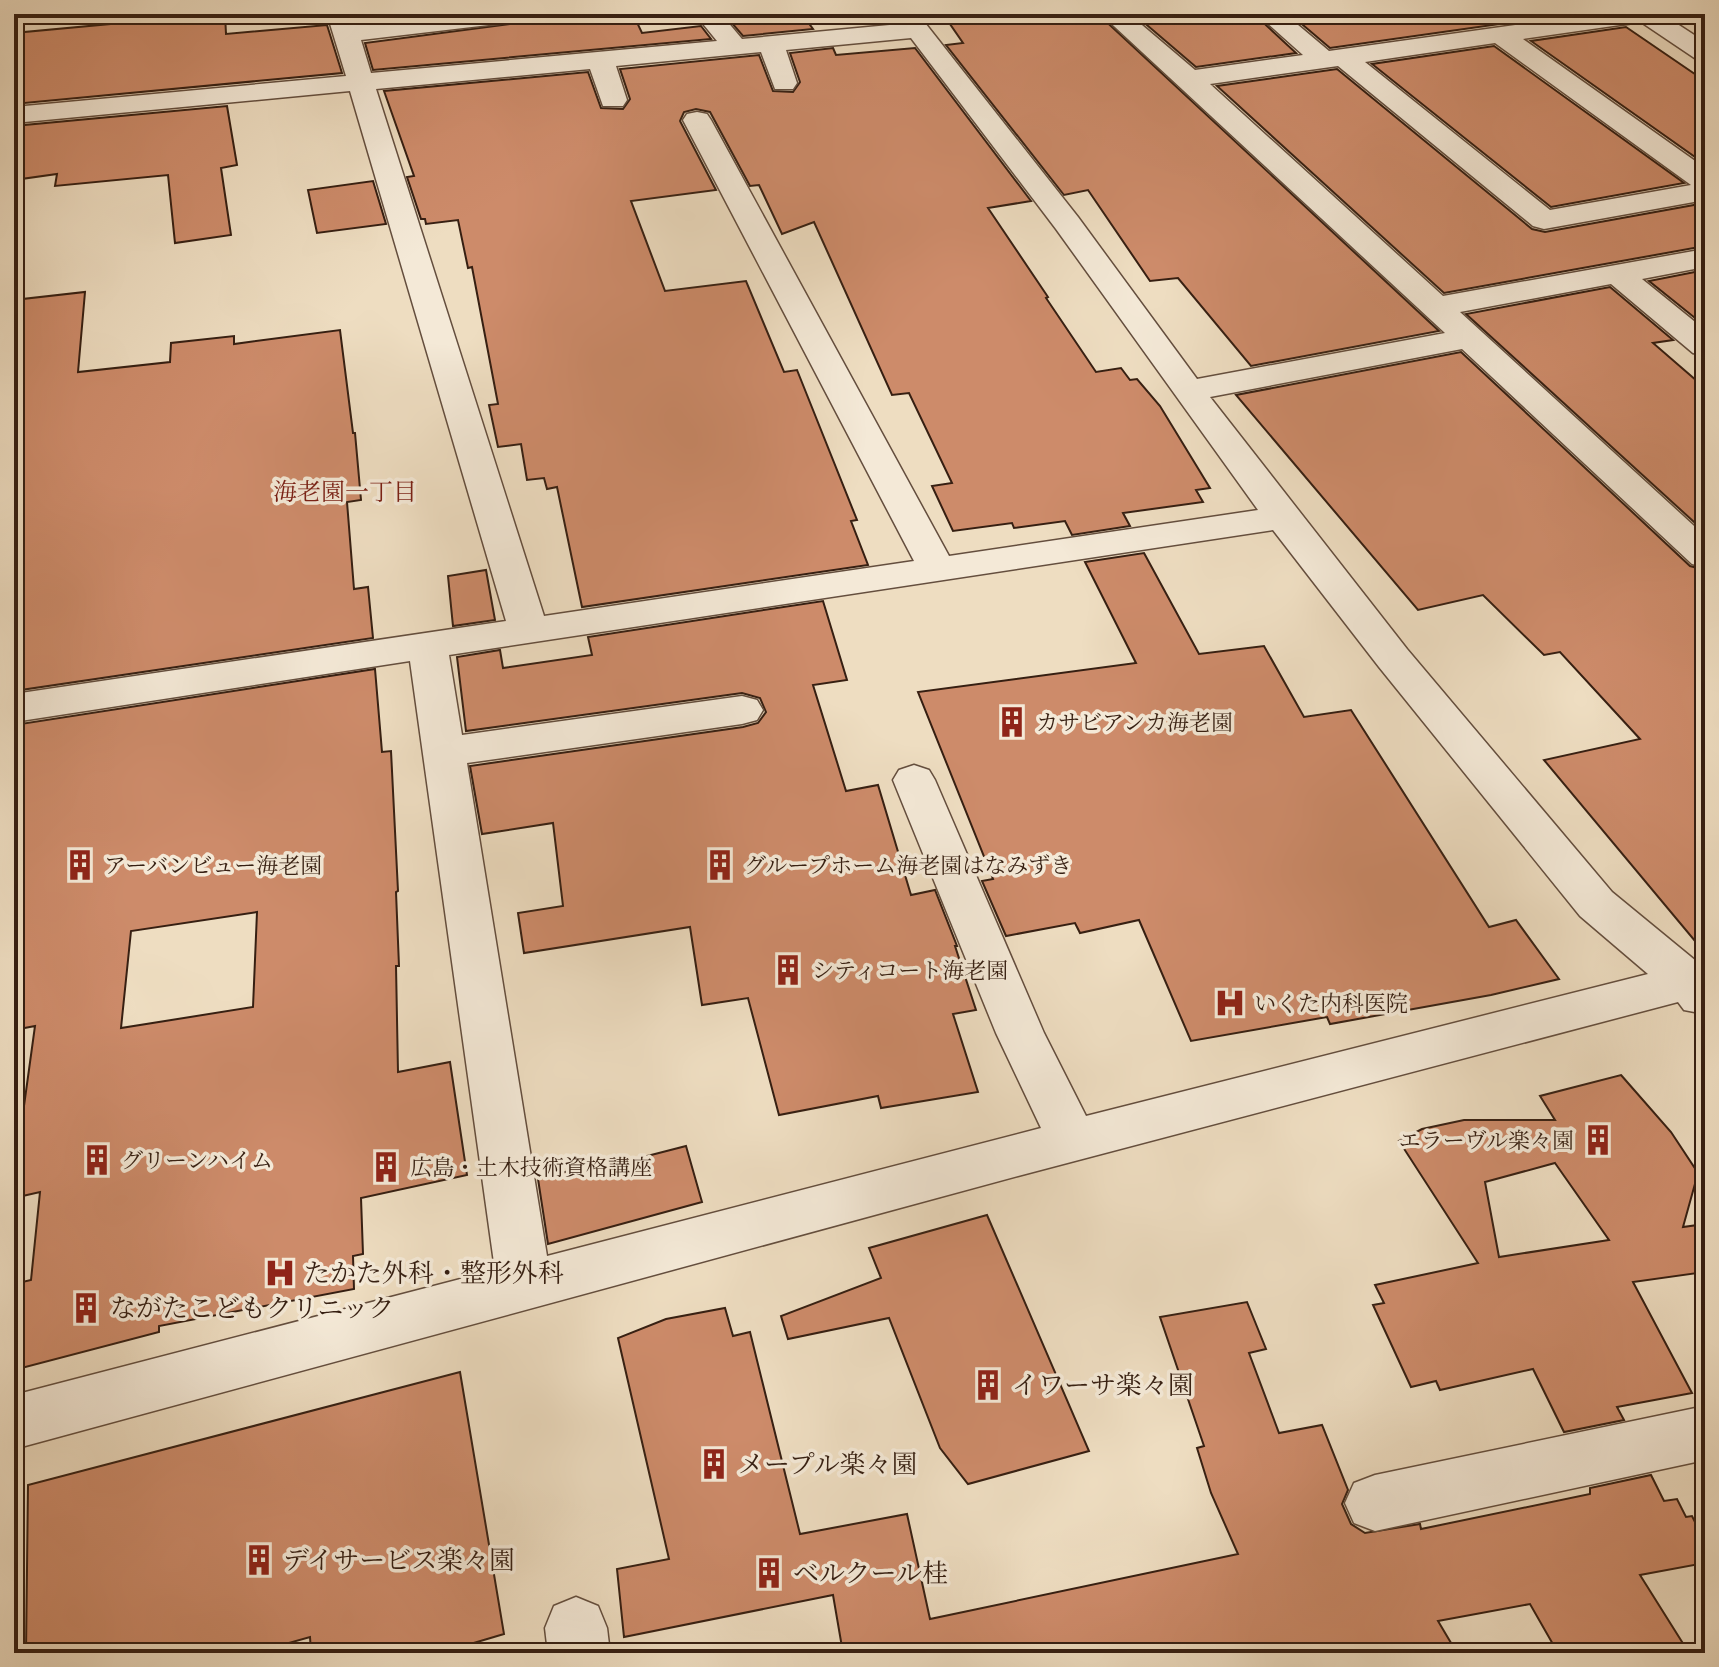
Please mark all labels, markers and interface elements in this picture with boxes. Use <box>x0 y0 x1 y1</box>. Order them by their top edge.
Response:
district label: 海老園一丁目 <box>273 478 417 506</box>
building icon: カサビアンカ海老園 <box>995 705 1029 739</box>
place label: カサビアンカ海老園 <box>1036 710 1233 736</box>
building icon: アーバンビュー海老園 <box>63 848 97 882</box>
building icon: グループホーム海老園はなみずき <box>703 848 737 882</box>
place label: アーバンビュー海老園 <box>104 853 322 879</box>
place label: グループホーム海老園はなみずき <box>744 853 1072 879</box>
building icon: シティコート海老園 <box>771 953 805 987</box>
place label: シティコート海老園 <box>812 958 1008 984</box>
hospital icon: いくた内科医院 <box>1213 986 1247 1020</box>
place label: いくた内科医院 <box>1254 991 1408 1017</box>
building icon: エラーヴル楽々園 <box>1581 1123 1615 1157</box>
place label: エラーヴル楽々園 <box>1399 1128 1574 1154</box>
building icon: グリーンハイム <box>80 1143 114 1177</box>
place label: グリーンハイム <box>121 1148 273 1174</box>
building icon: 広島・土木技術資格講座 <box>369 1150 403 1184</box>
place label: 広島・土木技術資格講座 <box>410 1155 652 1181</box>
hospital icon: たかた外科・整形外科 <box>263 1256 297 1290</box>
place label: たかた外科・整形外科 <box>304 1258 564 1289</box>
building icon: ながたこどもクリニック <box>69 1291 103 1325</box>
place label: ながたこどもクリニック <box>110 1293 394 1324</box>
building icon: イワーサ楽々園 <box>971 1368 1005 1402</box>
place label: イワーサ楽々園 <box>1012 1370 1194 1401</box>
building icon: メープル楽々園 <box>697 1447 731 1481</box>
place label: メープル楽々園 <box>738 1449 918 1480</box>
building icon: デイサービス楽々園 <box>242 1543 276 1577</box>
place label: デイサービス楽々園 <box>283 1545 515 1576</box>
building icon: ベルクール桂 <box>752 1556 786 1590</box>
place label: ベルクール桂 <box>793 1558 948 1589</box>

